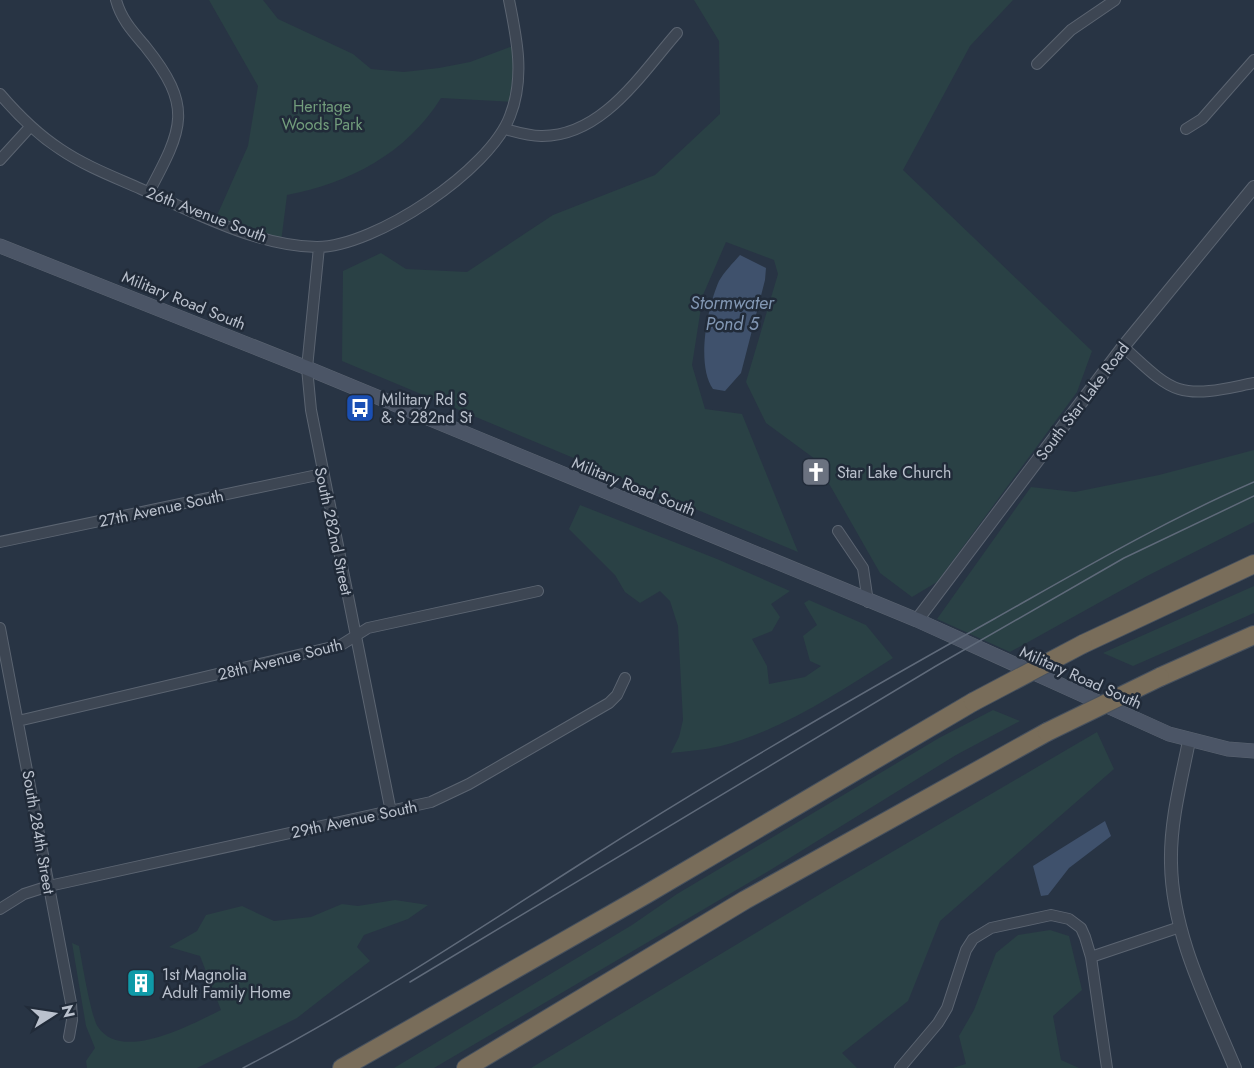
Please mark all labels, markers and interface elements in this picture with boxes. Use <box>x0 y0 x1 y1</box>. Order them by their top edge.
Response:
park label: Heritage Woods Park <box>282 95 363 136</box>
street label: 26th Avenue South <box>143 181 271 248</box>
street label: Military Road South <box>118 265 249 336</box>
water label: Stormwater Pond 5 <box>690 290 775 337</box>
street label: South Star Lake Road <box>1030 337 1135 465</box>
place label: Military Rd S & S 282nd St <box>381 388 472 429</box>
bus stop icon: Military Rd S & S 282nd St <box>344 392 376 424</box>
street label: Military Road South <box>568 451 699 522</box>
church icon: Star Lake Church <box>800 456 832 488</box>
place label: Star Lake Church <box>837 461 951 484</box>
street label: South 282nd Street <box>309 465 358 597</box>
street label: 27th Avenue South <box>96 484 226 533</box>
street label: 28th Avenue South <box>215 633 345 686</box>
street label: Military Road South <box>1016 640 1146 715</box>
street label: South 284th Street <box>16 768 61 896</box>
street label: 29th Avenue South <box>289 795 419 844</box>
place label: 1st Magnolia Adult Family Home <box>162 963 291 1004</box>
building icon: 1st Magnolia Adult Family Home <box>125 967 157 999</box>
north arrow <box>24 984 84 1044</box>
text: N <box>56 1002 81 1020</box>

